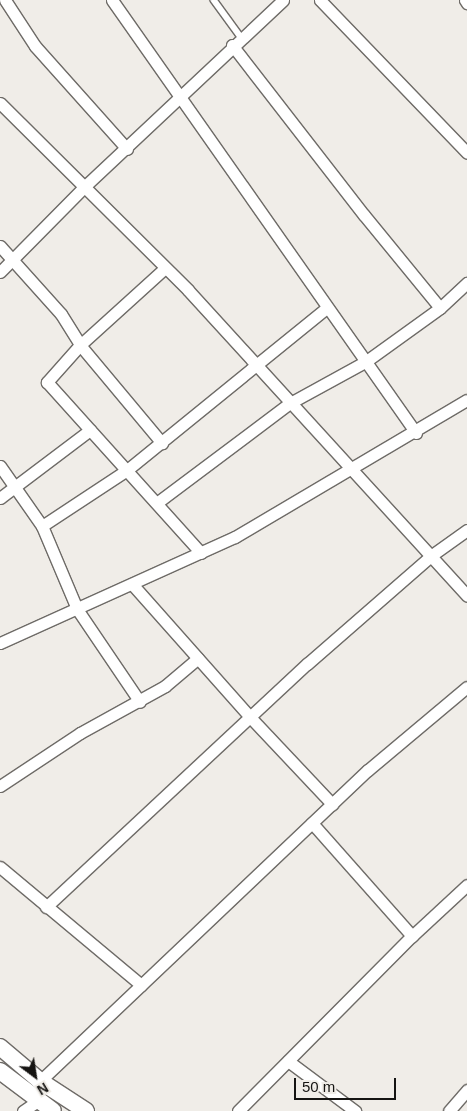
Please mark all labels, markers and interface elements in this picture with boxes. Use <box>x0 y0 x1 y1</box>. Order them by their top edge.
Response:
north arrow <box>10 1051 60 1101</box>
scale bar <box>297 1068 400 1100</box>
text: 50 m <box>302 1078 335 1095</box>
text: N <box>34 1079 51 1098</box>

